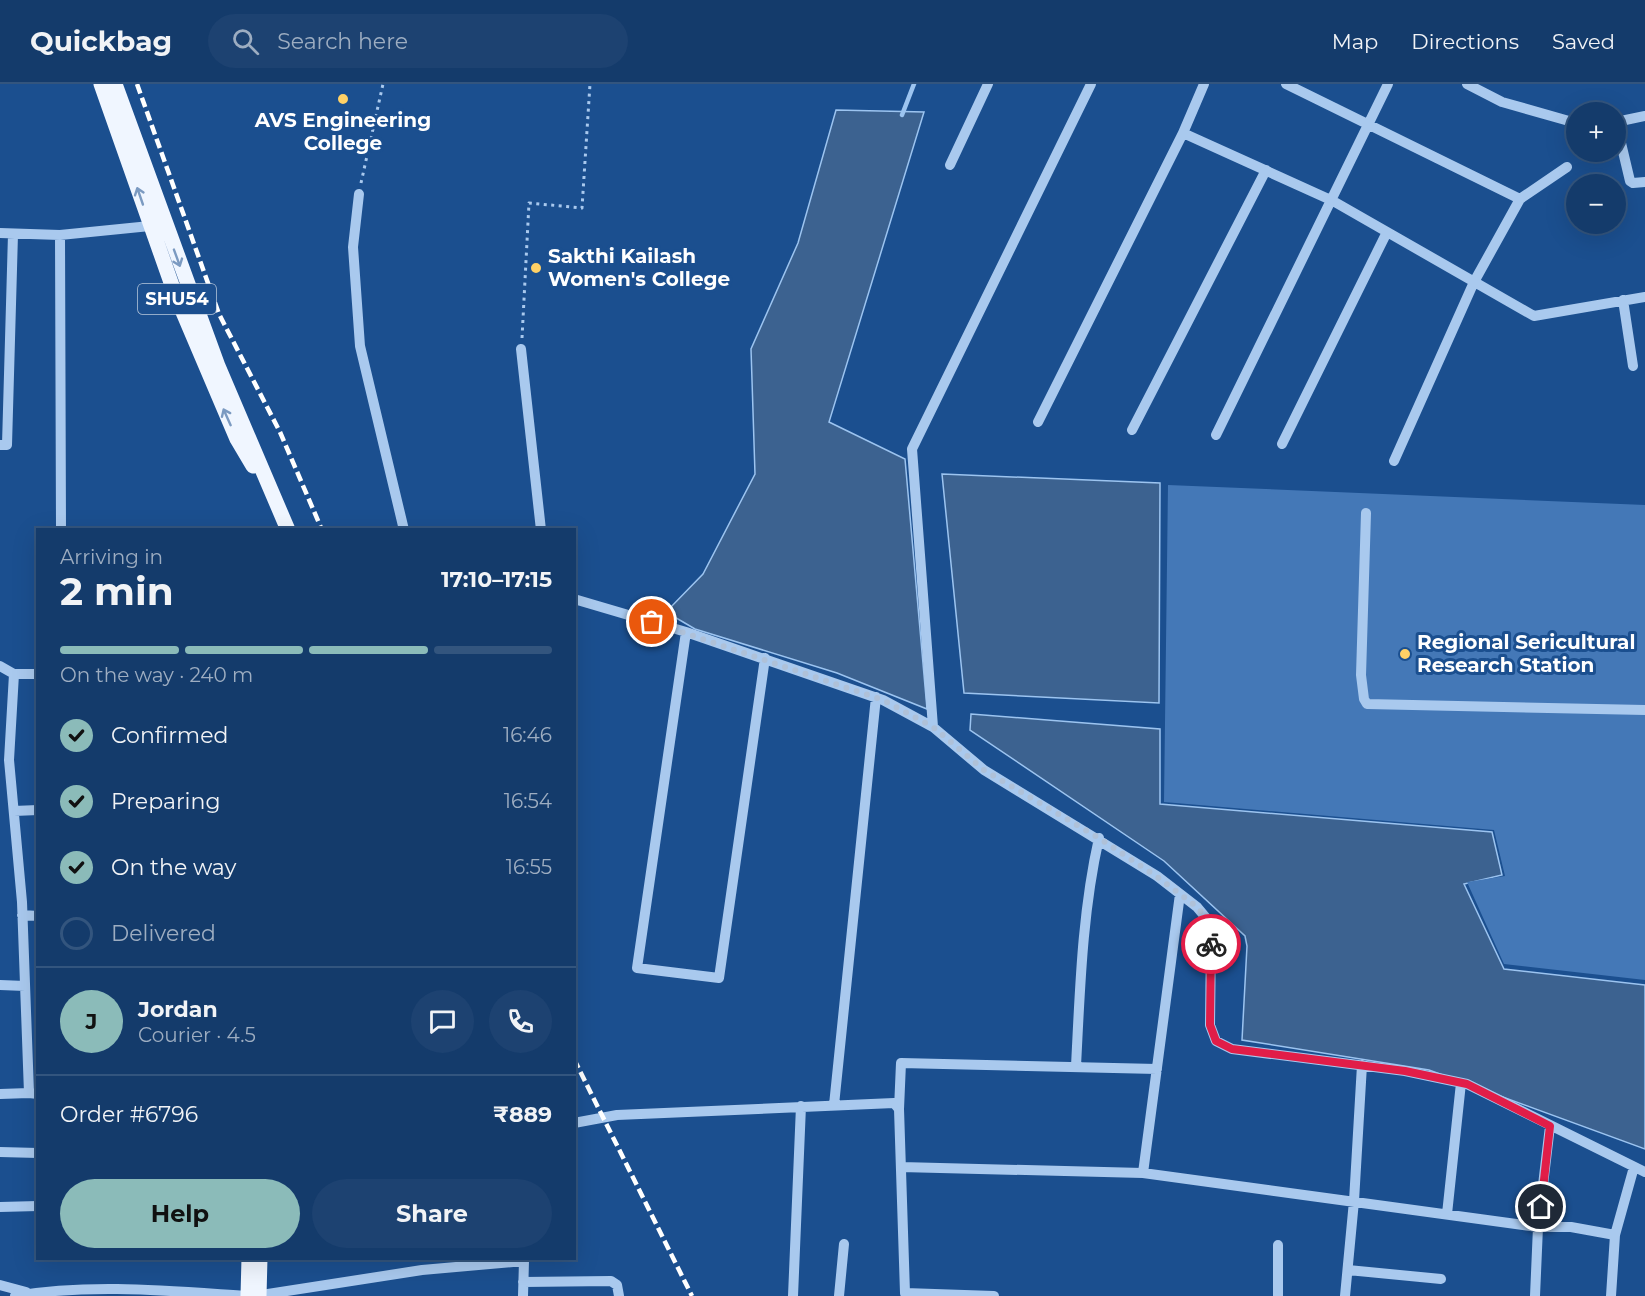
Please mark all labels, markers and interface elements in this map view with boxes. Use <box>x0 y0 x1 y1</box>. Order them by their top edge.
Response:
search box <box>208 14 628 68</box>
text: Quickbag <box>30 24 172 58</box>
icon: search <box>229 25 262 58</box>
text: Search here <box>277 28 408 55</box>
text: Map <box>1332 29 1378 54</box>
text: Directions <box>1411 29 1519 54</box>
text: Saved <box>1552 29 1615 54</box>
marker: AVS Engineering College <box>336 92 350 106</box>
map controls <box>1566 102 1626 234</box>
button: + <box>1566 102 1626 162</box>
place label: AVS Engineering College <box>254 108 431 155</box>
button: − <box>1566 174 1626 234</box>
one-way arrow <box>134 187 145 206</box>
place label: Sakthi Kailash Women's College <box>548 244 730 291</box>
one-way arrow <box>172 248 183 267</box>
marker: Sakthi Kailash Women's College <box>529 261 543 275</box>
road number: SHU54 <box>138 284 216 314</box>
one-way arrow <box>220 408 232 426</box>
text: Arriving in <box>60 545 163 569</box>
text: 17:10–17:15 <box>441 566 552 593</box>
text: 2 min <box>60 567 174 615</box>
pin <box>626 596 677 647</box>
icon: bag <box>635 605 668 638</box>
place label: Regional Sericultural Research Station <box>1417 630 1635 677</box>
marker: Regional Sericultural Research Station <box>1398 647 1412 661</box>
text: On the way · 240 m <box>60 663 253 687</box>
icon: check <box>60 719 93 752</box>
text: Confirmed <box>111 722 228 749</box>
text: 16:46 <box>503 723 552 747</box>
icon: check <box>60 785 93 818</box>
text: Preparing <box>111 788 220 815</box>
text: 16:54 <box>504 789 552 813</box>
icon: check <box>60 851 93 884</box>
text: On the way <box>111 854 236 881</box>
text: 16:55 <box>506 855 552 879</box>
courier <box>1181 914 1241 974</box>
text: Delivered <box>111 920 216 947</box>
icon: bike <box>1195 928 1228 961</box>
button: chat <box>411 990 474 1053</box>
button: phone <box>489 990 552 1053</box>
text: Jordan <box>138 996 218 1023</box>
text: J <box>86 1008 97 1035</box>
text: Courier · 4.5 <box>138 1023 256 1047</box>
text: Order #6796 <box>60 1101 198 1128</box>
text: ₹889 <box>493 1101 552 1128</box>
button: Help <box>60 1179 300 1248</box>
button: Share <box>312 1179 552 1248</box>
pin <box>1515 1181 1566 1232</box>
icon: home <box>1524 1190 1557 1223</box>

